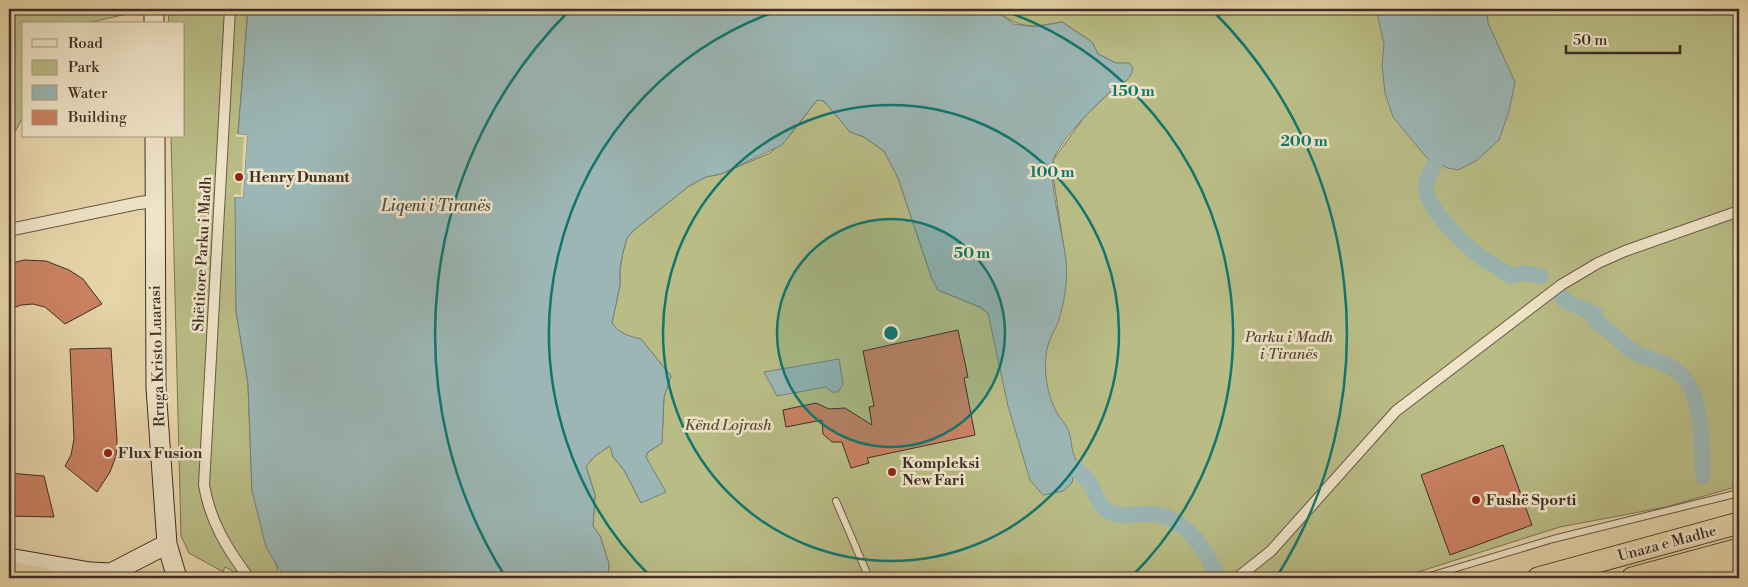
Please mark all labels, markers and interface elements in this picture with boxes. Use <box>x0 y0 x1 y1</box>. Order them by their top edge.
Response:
legend <box>22 22 185 138</box>
scale bar <box>1566 22 1679 54</box>
text: 50 m <box>1573 31 1607 50</box>
text: Road <box>68 34 103 53</box>
text: Park <box>68 58 100 77</box>
text: 150 m <box>1111 82 1155 101</box>
text: Water <box>67 84 108 103</box>
text: Building <box>67 108 127 127</box>
text: 200 m <box>1280 132 1328 151</box>
text: 100 m <box>1030 163 1075 182</box>
place label: Henry Dunant <box>249 168 350 187</box>
marker: Henry Dunant <box>233 171 245 183</box>
street label: Shëtitore Parku i Madh <box>189 176 216 332</box>
water label: Liqeni i Tiranës <box>380 196 491 216</box>
text: 50 m <box>954 244 990 263</box>
street label: Rruga Kristo Luarasi <box>146 285 169 427</box>
centre of rings <box>882 324 900 342</box>
park label: Parku i Madh i Tiranës <box>1244 328 1334 364</box>
park label: Kënd Lojrash <box>684 416 772 435</box>
place label: Flux Fusion <box>118 444 203 463</box>
marker: Flux Fusion <box>102 447 114 459</box>
place label: Kompleksi New Fari <box>902 454 980 490</box>
marker: Kompleksi New Fari <box>886 466 898 478</box>
place label: Fushë Sporti <box>1486 491 1576 510</box>
marker: Fushë Sporti <box>1470 494 1482 506</box>
street label: Unaza e Madhe <box>1616 521 1719 566</box>

